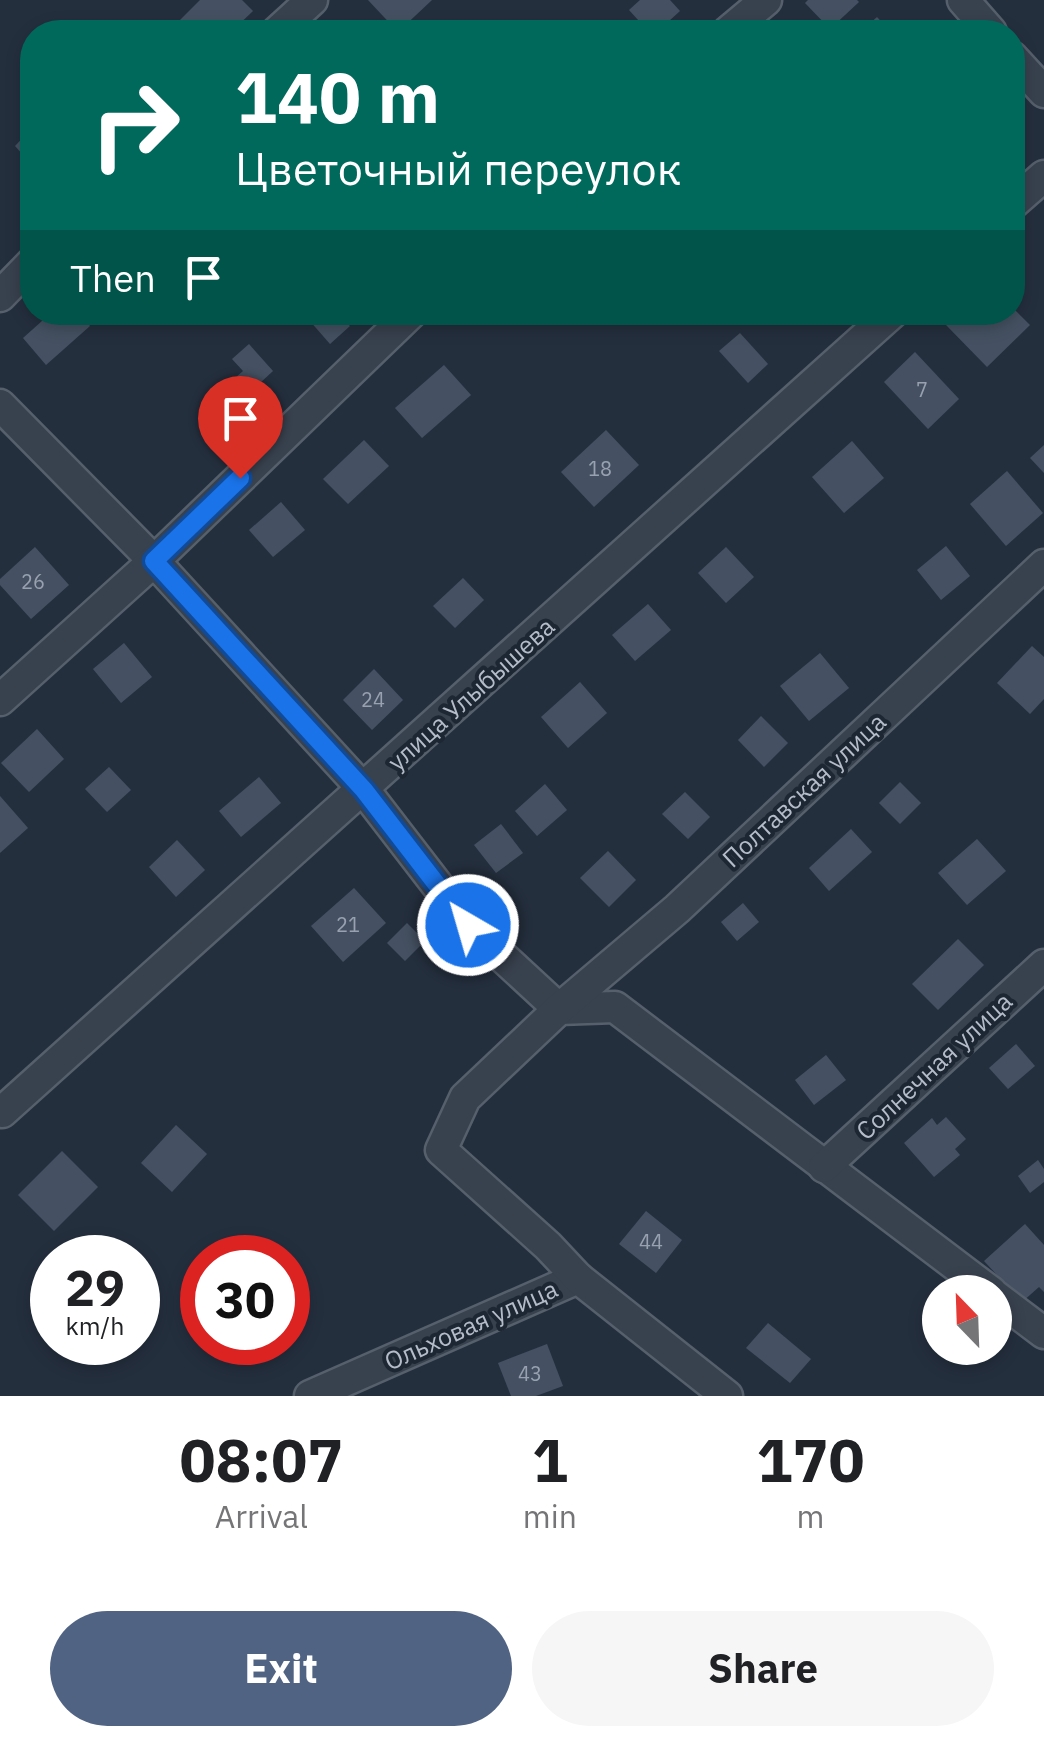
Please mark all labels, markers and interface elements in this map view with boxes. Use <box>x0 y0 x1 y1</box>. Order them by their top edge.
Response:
text: 140 m <box>235 51 440 142</box>
icon: right <box>70 60 200 190</box>
text: Цветочный переулок <box>235 139 681 197</box>
icon: arrive <box>176 250 231 305</box>
text: Then <box>70 253 156 302</box>
pin <box>198 376 283 479</box>
house number: 7 <box>916 376 928 403</box>
icon: arrive <box>213 391 268 446</box>
house number: 18 <box>588 455 612 482</box>
house number: 26 <box>21 568 45 595</box>
street label: улица Улыбышева <box>380 610 561 777</box>
house number: 24 <box>361 686 385 713</box>
street label: Полтавская улица <box>715 705 892 874</box>
position arrow <box>416 873 520 977</box>
house number: 21 <box>336 911 360 938</box>
street label: Солнечная улица <box>849 985 1019 1147</box>
house number: 44 <box>639 1228 663 1255</box>
speed limit sign: 30 <box>180 1235 310 1365</box>
text: 29 <box>65 1255 125 1320</box>
street label: Ольховая улица <box>379 1272 563 1377</box>
north arrow <box>922 1275 1012 1365</box>
map controls <box>922 1275 1012 1365</box>
text: km/h <box>66 1309 124 1342</box>
house number: 43 <box>518 1360 542 1387</box>
text: 08:07 <box>180 1420 343 1499</box>
text: 1 <box>532 1420 568 1499</box>
text: 170 <box>756 1420 864 1499</box>
text: Arrival <box>215 1495 308 1537</box>
text: min <box>523 1495 577 1537</box>
text: m <box>797 1495 824 1537</box>
button: Exit <box>50 1611 512 1726</box>
button: Share <box>532 1611 994 1726</box>

